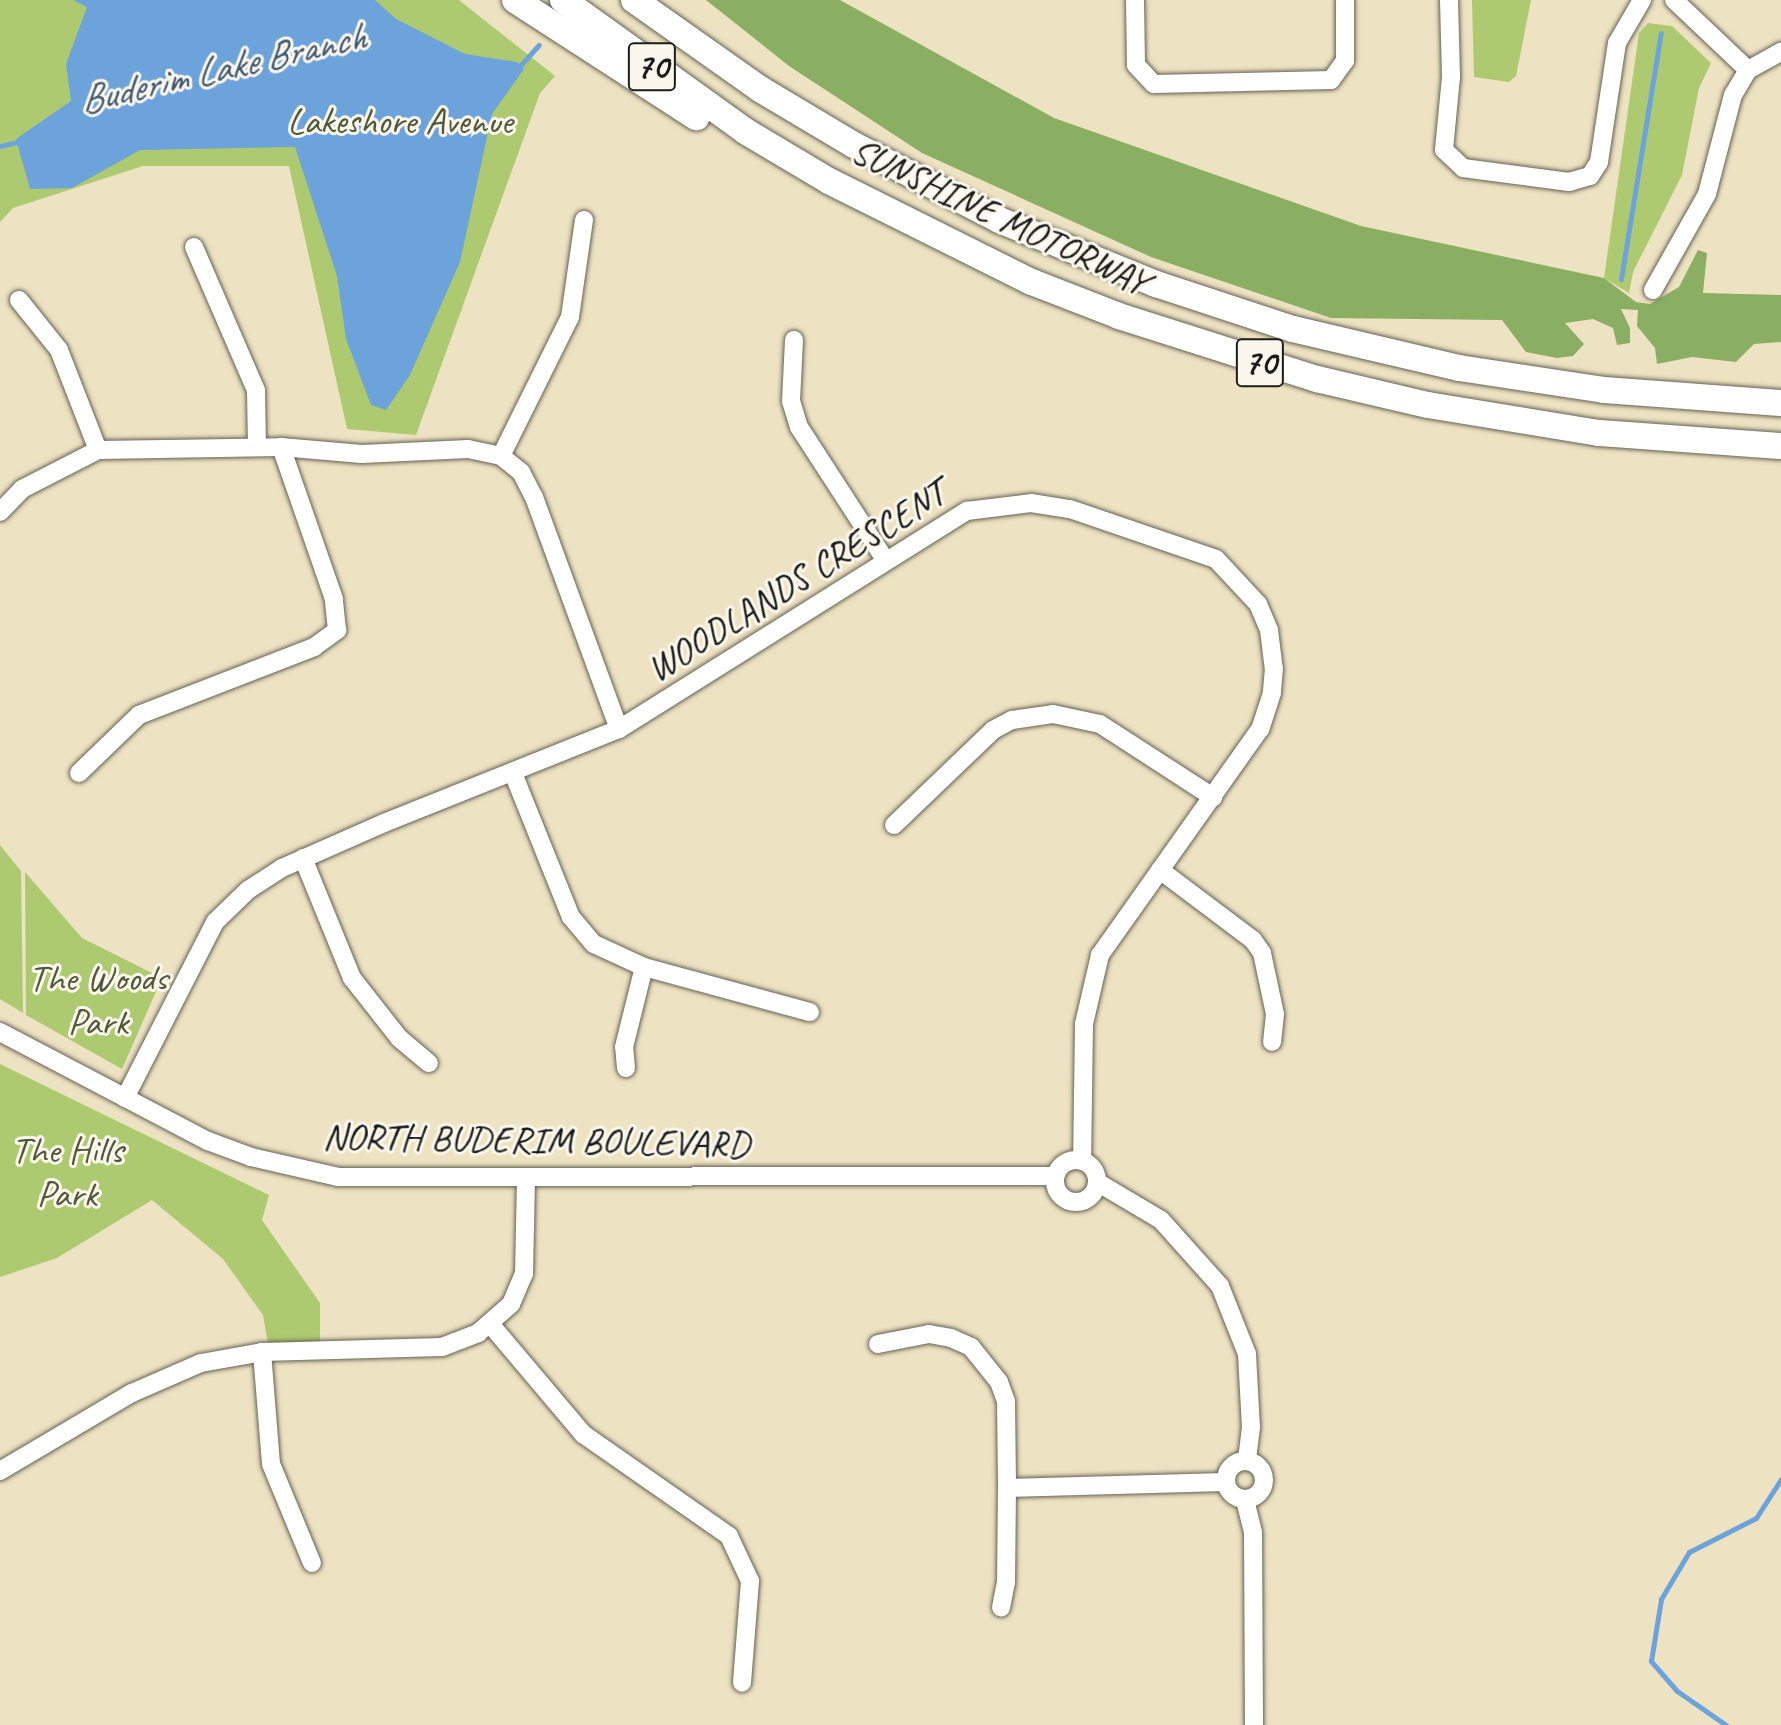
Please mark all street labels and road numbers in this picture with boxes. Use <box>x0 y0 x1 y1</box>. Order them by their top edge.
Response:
road number: 70 <box>626 35 678 99</box>
street label: SUNSHINE MOTORWAY <box>842 126 1158 306</box>
road number: 70 <box>1234 331 1286 395</box>
street label: WOODLANDS CRESCENT <box>638 470 954 692</box>
street label: NORTH BUDERIM BOULEVARD <box>321 1113 751 1167</box>

